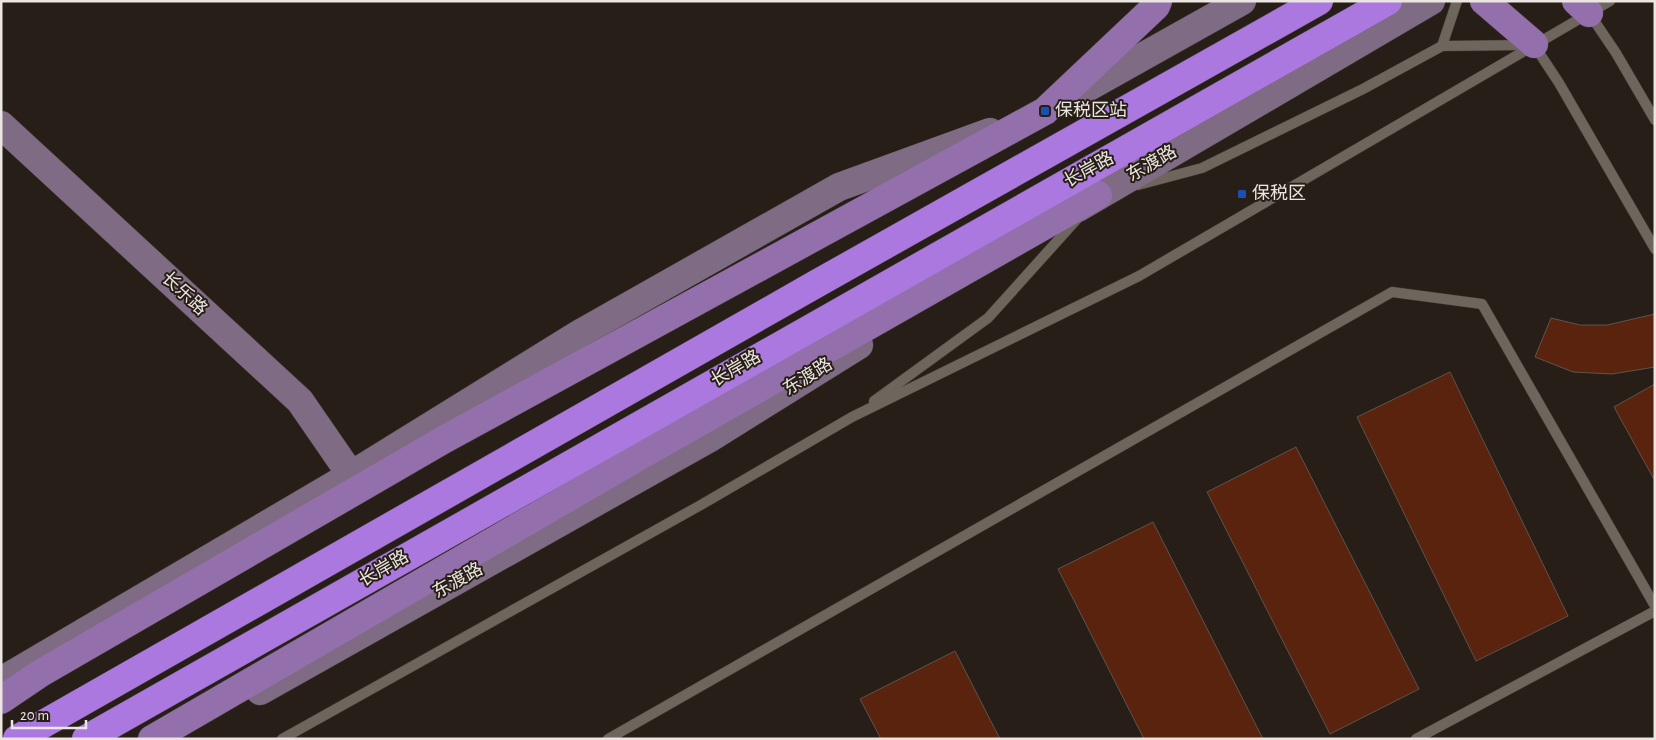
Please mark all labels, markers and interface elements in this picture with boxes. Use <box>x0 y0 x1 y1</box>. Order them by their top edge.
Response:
place label: 保税区站 <box>1055 100 1127 120</box>
marker: 保税区站 <box>1039 105 1051 117</box>
street label: 东渡路 <box>1123 141 1180 185</box>
street label: 长岸路 <box>1060 147 1117 191</box>
place label: 保税区 <box>1252 183 1306 203</box>
marker: 保税区 <box>1236 188 1248 200</box>
street label: 长乐路 <box>158 268 211 319</box>
street label: 长岸路 <box>707 346 764 390</box>
street label: 东渡路 <box>779 353 836 399</box>
street label: 长岸路 <box>355 546 412 590</box>
street label: 东渡路 <box>429 558 486 602</box>
scale bar <box>12 698 86 730</box>
text: 20 m <box>20 708 49 723</box>

